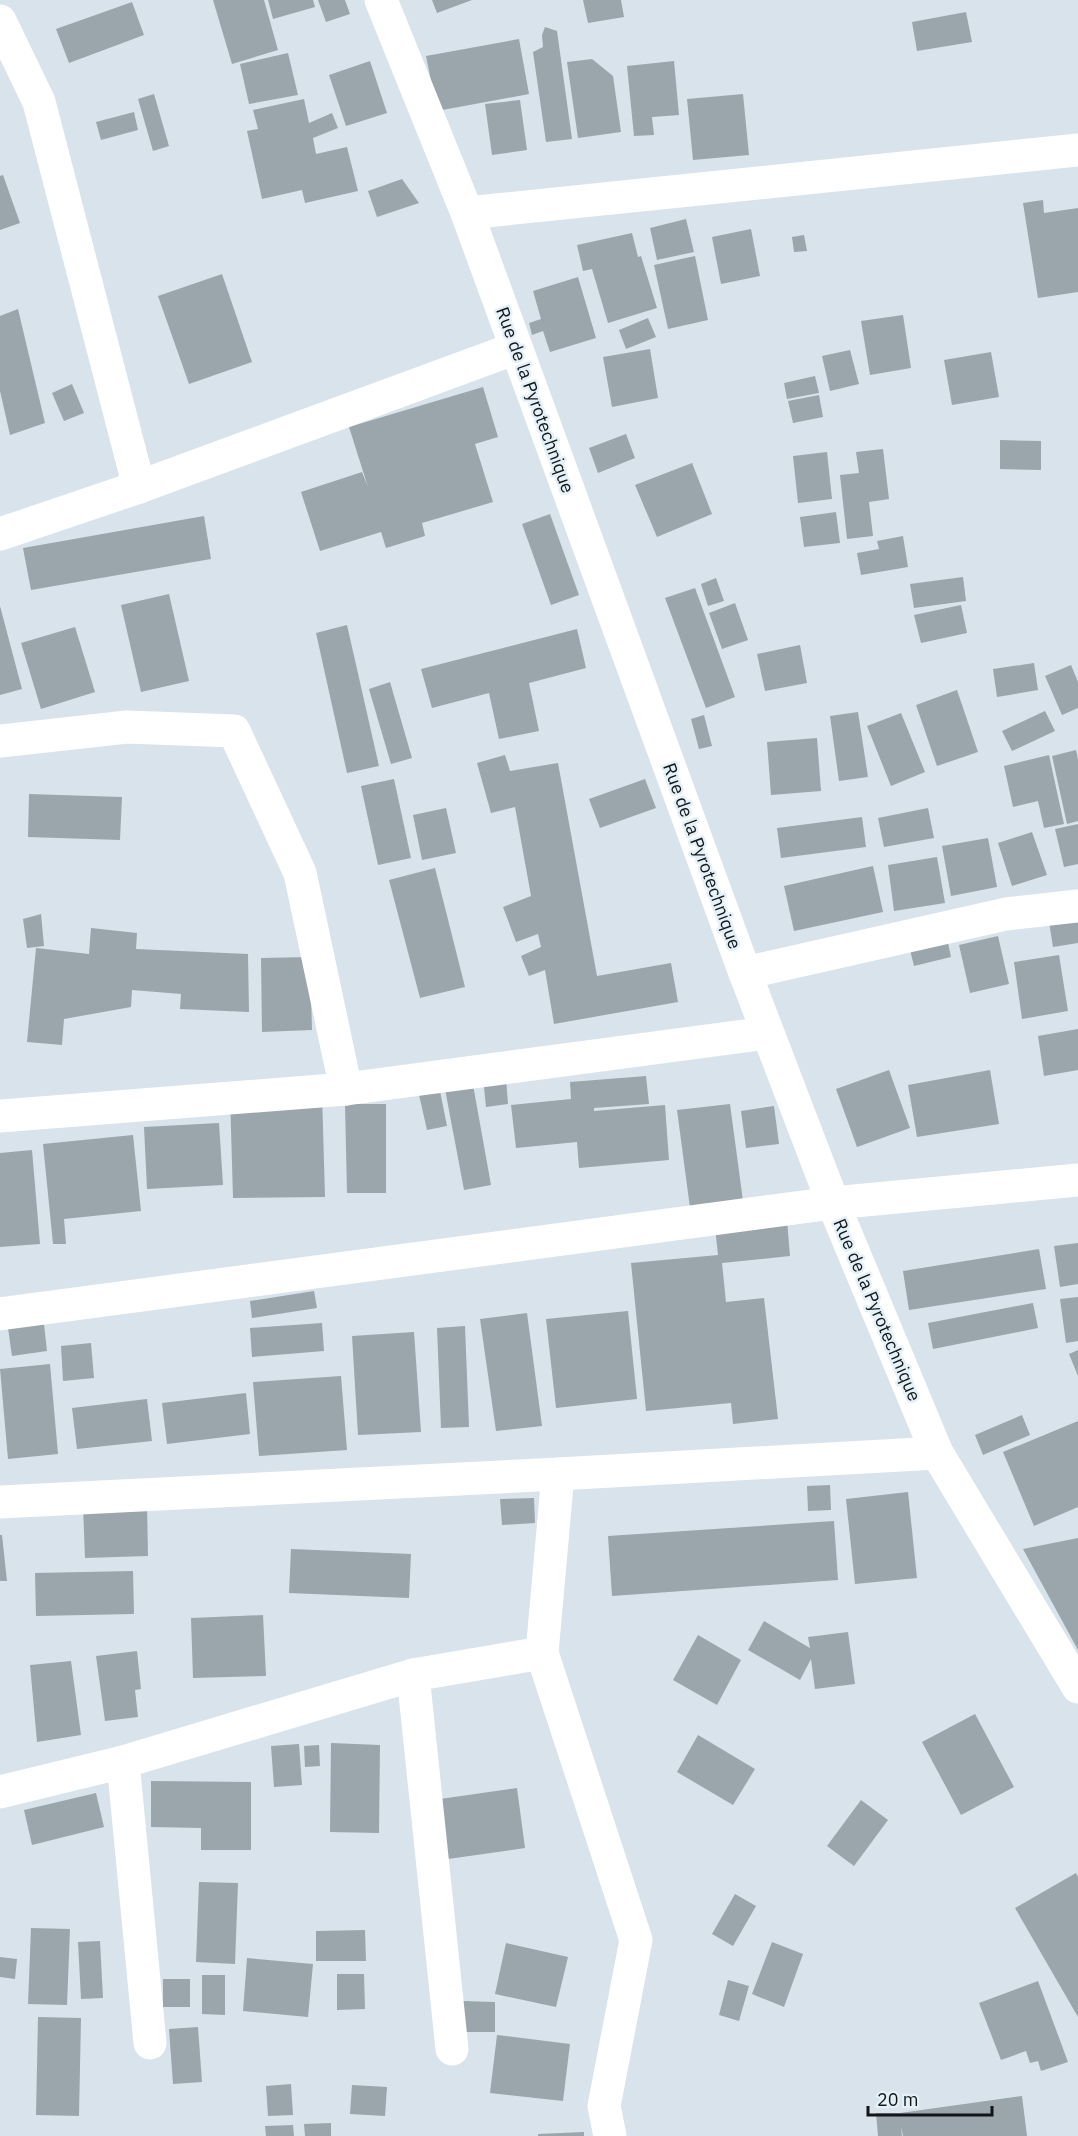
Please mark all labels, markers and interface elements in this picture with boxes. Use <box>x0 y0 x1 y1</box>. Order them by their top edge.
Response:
street label: Rue de la Pyrotechnique <box>491 304 580 496</box>
street label: Rue de la Pyrotechnique <box>658 760 747 952</box>
street label: Rue de la Pyrotechnique <box>829 1215 926 1405</box>
scale bar <box>868 2079 992 2117</box>
text: 20 m <box>877 2088 919 2111</box>

